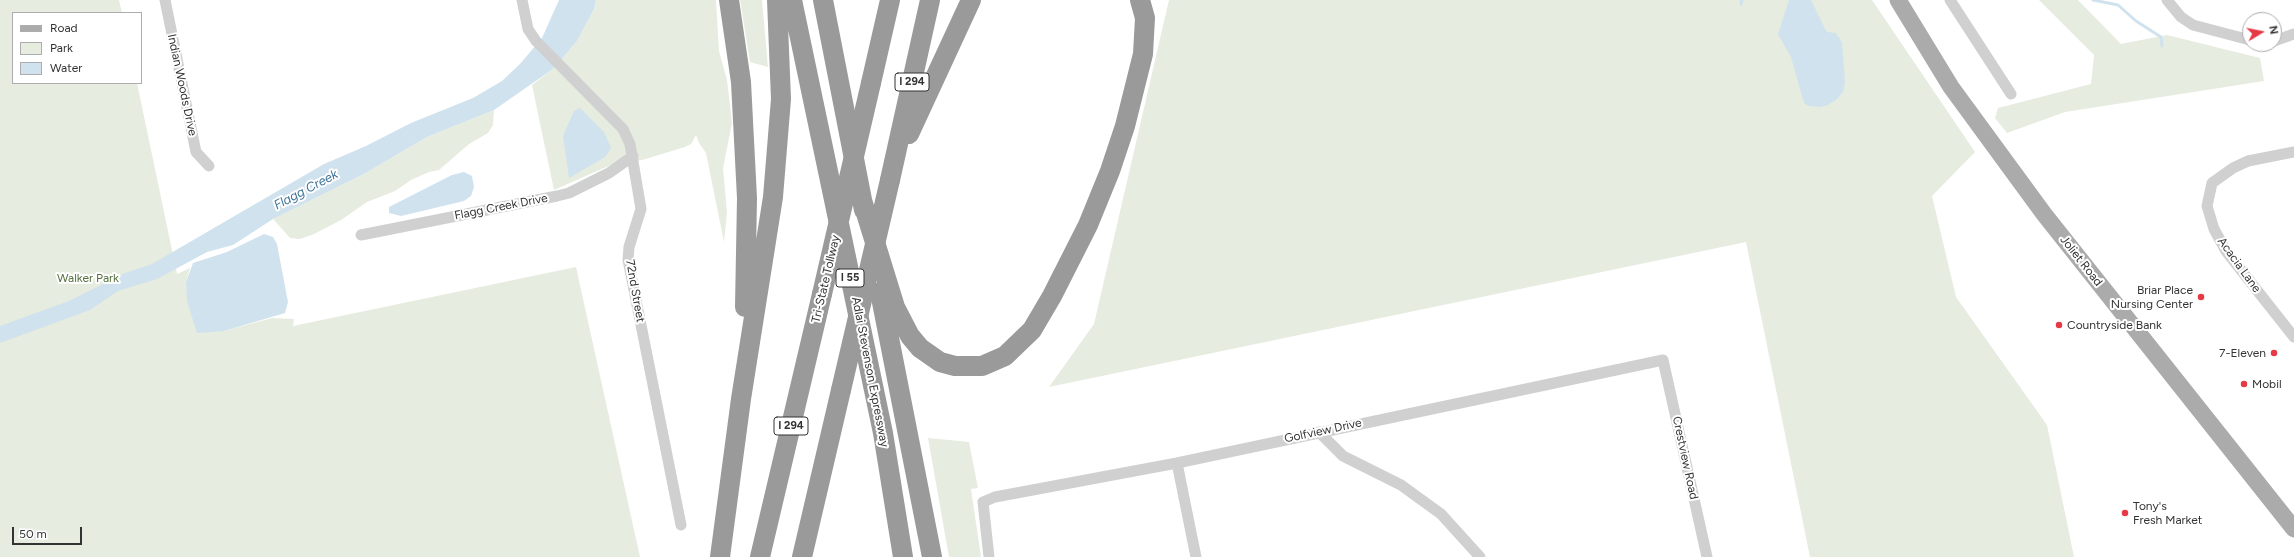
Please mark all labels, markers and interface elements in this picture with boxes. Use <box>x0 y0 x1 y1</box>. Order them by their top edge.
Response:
legend <box>12 12 142 84</box>
north arrow <box>2242 12 2282 52</box>
text: Road <box>50 21 78 35</box>
text: N <box>2266 25 2280 35</box>
street label: Indian Woods Drive <box>164 33 200 137</box>
text: Park <box>50 41 73 55</box>
text: Water <box>50 61 82 75</box>
road number: I 294 <box>895 73 929 91</box>
water label: Flagg Creek <box>271 167 341 213</box>
street label: Flagg Creek Drive <box>453 191 549 223</box>
street label: Joliet Road <box>2057 233 2105 289</box>
street label: Tri-State Tollway <box>809 234 843 324</box>
street label: Acacia Lane <box>2214 235 2264 295</box>
street label: 72nd Street <box>622 259 648 323</box>
road number: I 55 <box>836 269 864 287</box>
park label: Walker Park <box>57 271 119 285</box>
place label: Briar Place Nursing Center <box>2111 283 2193 311</box>
marker: Briar Place Nursing Center <box>2196 292 2206 302</box>
street label: Adlai Stevenson Expressway <box>848 296 892 448</box>
place label: Countryside Bank <box>2067 318 2162 332</box>
marker: Countryside Bank <box>2054 320 2064 330</box>
place label: 7-Eleven <box>2219 346 2266 360</box>
marker: 7-Eleven <box>2269 348 2279 358</box>
place label: Mobil <box>2252 377 2282 391</box>
marker: Mobil <box>2239 379 2249 389</box>
street label: Crestview Road <box>1669 415 1701 501</box>
street label: Golfview Drive <box>1283 416 1363 446</box>
road number: I 294 <box>774 417 808 435</box>
place label: Tony's Fresh Market <box>2133 499 2202 527</box>
marker: Tony's Fresh Market <box>2120 508 2130 518</box>
scale bar <box>14 519 84 545</box>
text: 50 m <box>19 527 47 541</box>

